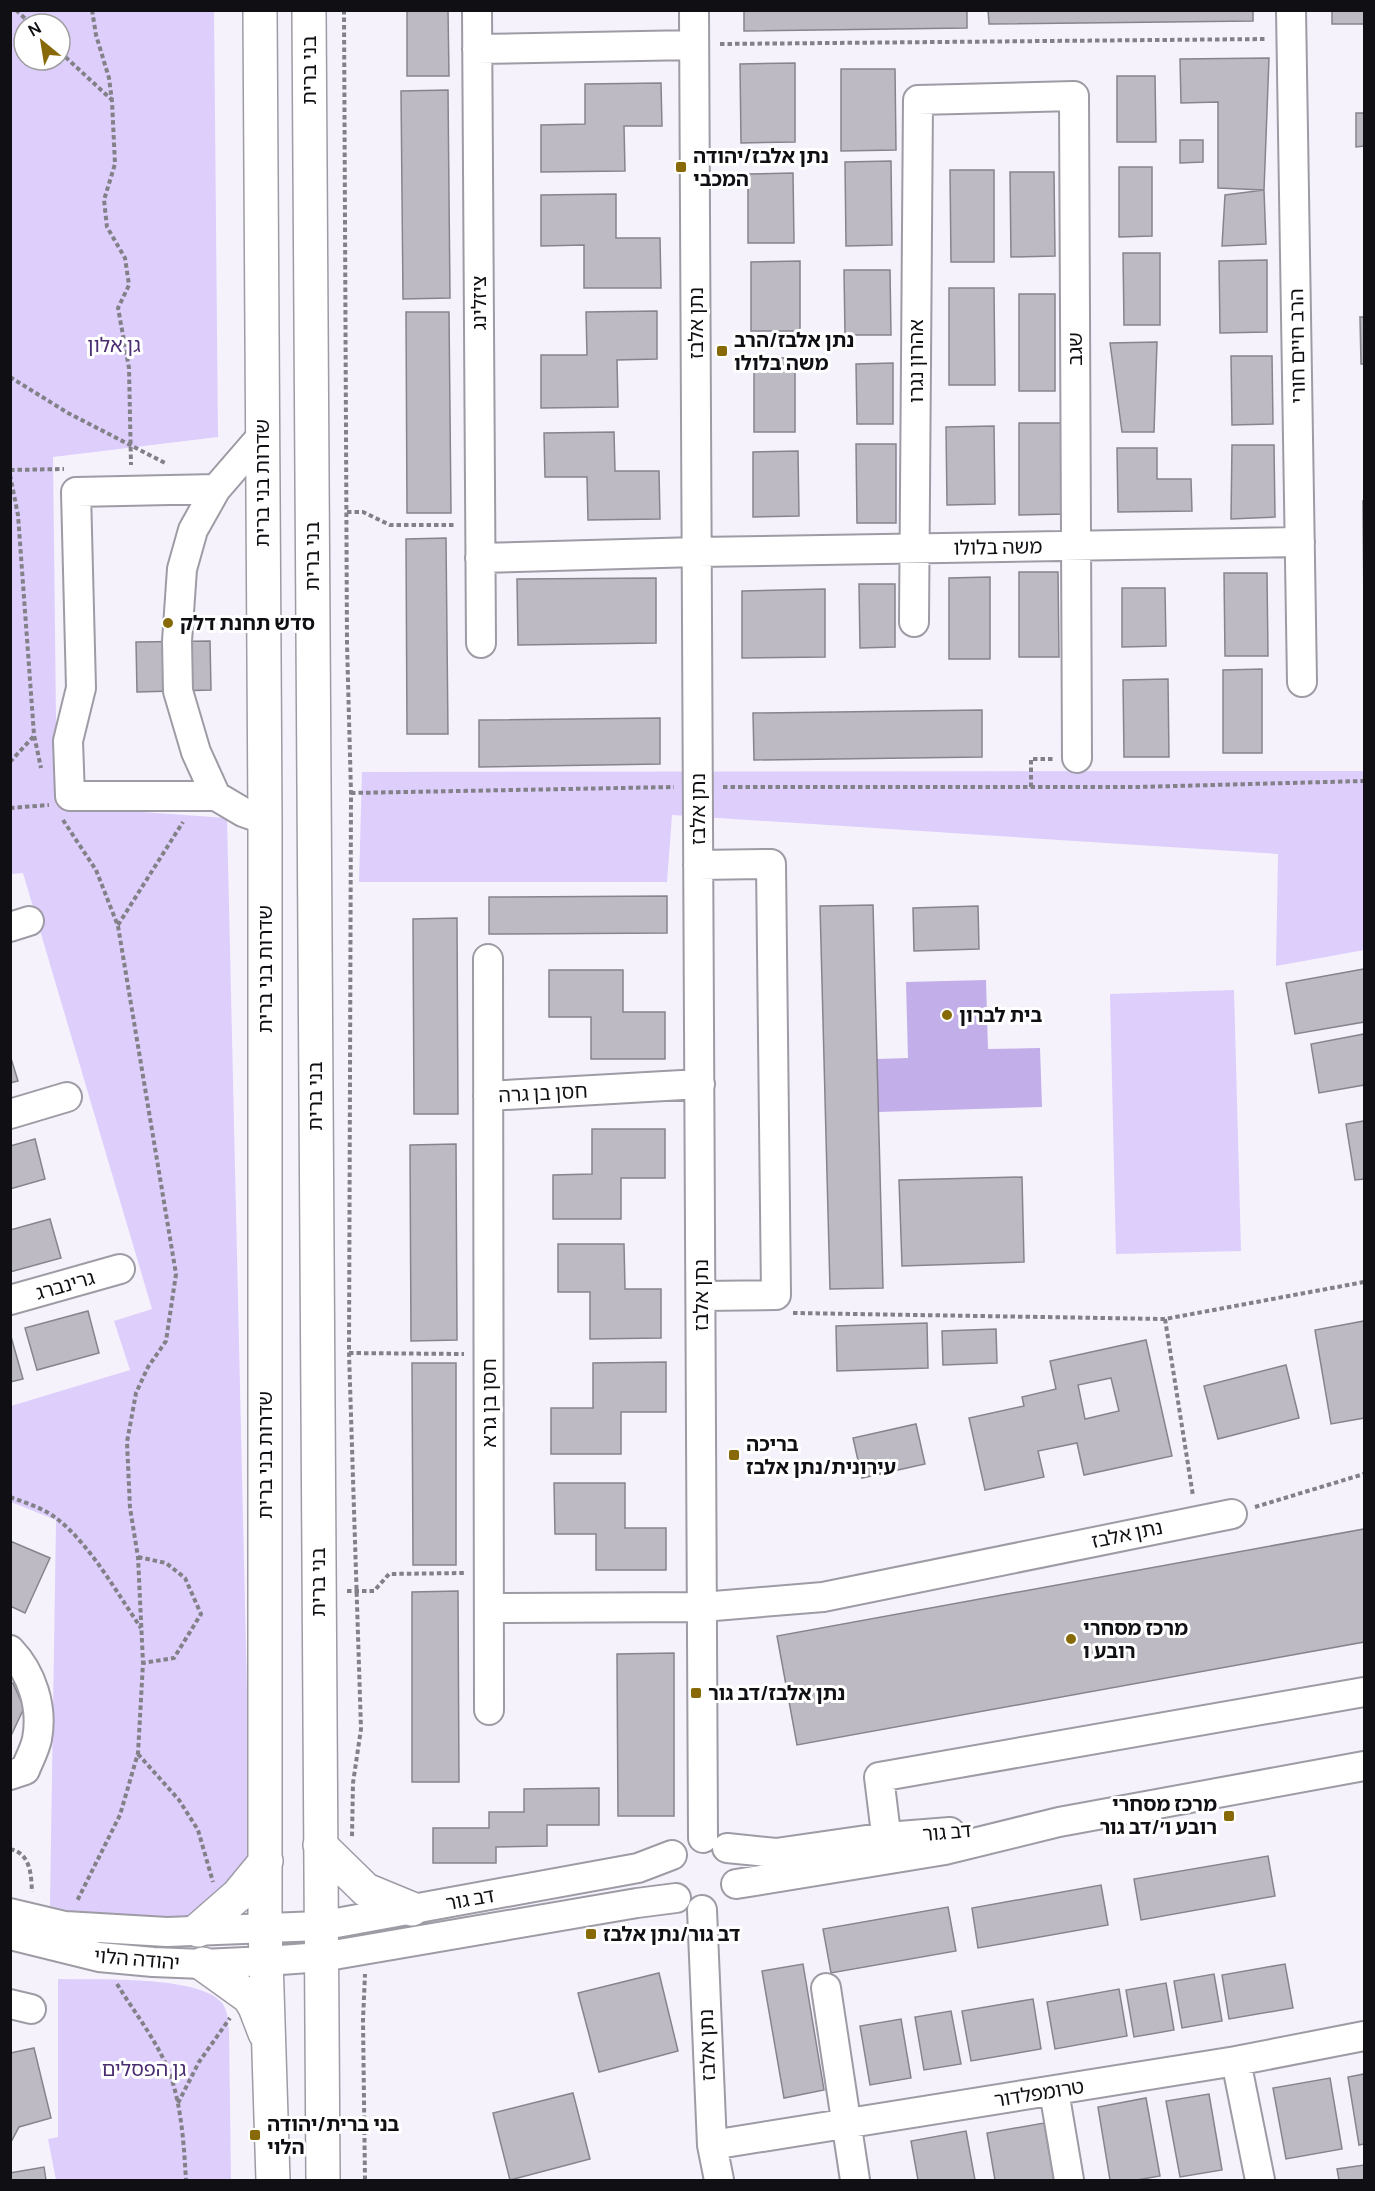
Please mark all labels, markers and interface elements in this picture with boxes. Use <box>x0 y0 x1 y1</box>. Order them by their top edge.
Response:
north arrow <box>12 12 72 72</box>
text: N <box>24 17 45 41</box>
street label: בני ברית <box>295 35 322 105</box>
place label: נתן אלבז/יהודה המכבי <box>693 142 829 192</box>
marker: נתן אלבז/יהודה המכבי <box>674 160 688 174</box>
street label: ציזלינג <box>465 276 492 330</box>
street label: נתן אלבז <box>682 287 709 359</box>
street label: הרב חיים חורי <box>1282 288 1311 404</box>
street label: אהרון נגרו <box>902 319 929 403</box>
place label: נתן אלבז/הרב משה בלולו <box>734 326 854 376</box>
park label: גן אלון <box>87 331 141 358</box>
street label: שגב <box>1061 332 1088 366</box>
marker: נתן אלבז/הרב משה בלולו <box>715 344 729 358</box>
street label: שדרות בני ברית <box>248 419 275 547</box>
street label: בני ברית <box>298 521 325 591</box>
street label: משה בלולו <box>953 532 1043 561</box>
place label: סדש תחנת דלק <box>180 609 315 636</box>
marker: סדש תחנת דלק <box>161 616 175 630</box>
street label: נתן אלבז <box>684 773 711 845</box>
street label: שדרות בני ברית <box>251 905 278 1033</box>
place label: בית לברון <box>959 1001 1042 1028</box>
marker: בית לברון <box>940 1008 954 1022</box>
street label: בני ברית <box>301 1061 328 1131</box>
street label: חסן בן גרה <box>498 1077 588 1108</box>
street label: נתן אלבז <box>687 1259 714 1331</box>
street label: גרינברג <box>32 1263 98 1306</box>
street label: חסן בן גרא <box>475 1358 502 1448</box>
street label: שדרות בני ברית <box>251 1391 278 1519</box>
place label: בריכה עירונית/נתן אלבז <box>746 1430 896 1480</box>
marker: בריכה עירונית/נתן אלבז <box>727 1448 741 1462</box>
street label: נתן אלבז <box>1089 1513 1165 1554</box>
street label: בני ברית <box>304 1547 331 1617</box>
place label: מרכז מסחרי רובע ו <box>1083 1614 1188 1664</box>
marker: מרכז מסחרי רובע ו <box>1064 1632 1078 1646</box>
place label: נתן אלבז/דב גור <box>708 1679 845 1706</box>
marker: נתן אלבז/דב גור <box>689 1686 703 1700</box>
place label: מרכז מסחרי רובע ו׳/דב גור <box>1099 1790 1217 1840</box>
marker: מרכז מסחרי רובע ו׳/דב גור <box>1222 1809 1236 1823</box>
street label: דב גור <box>921 1816 973 1847</box>
street label: דב גור <box>443 1881 497 1916</box>
place label: דב גור/נתן אלבז <box>603 1920 740 1947</box>
marker: דב גור/נתן אלבז <box>584 1927 598 1941</box>
street label: יהודה הלוי <box>93 1941 181 1976</box>
street label: נתן אלבז <box>692 2009 721 2081</box>
park label: גן הפסלים <box>102 2055 187 2082</box>
street label: טרומפלדור <box>992 2072 1086 2113</box>
place label: בני ברית/יהודה הלוי <box>267 2110 400 2160</box>
marker: בני ברית/יהודה הלוי <box>248 2128 262 2142</box>

